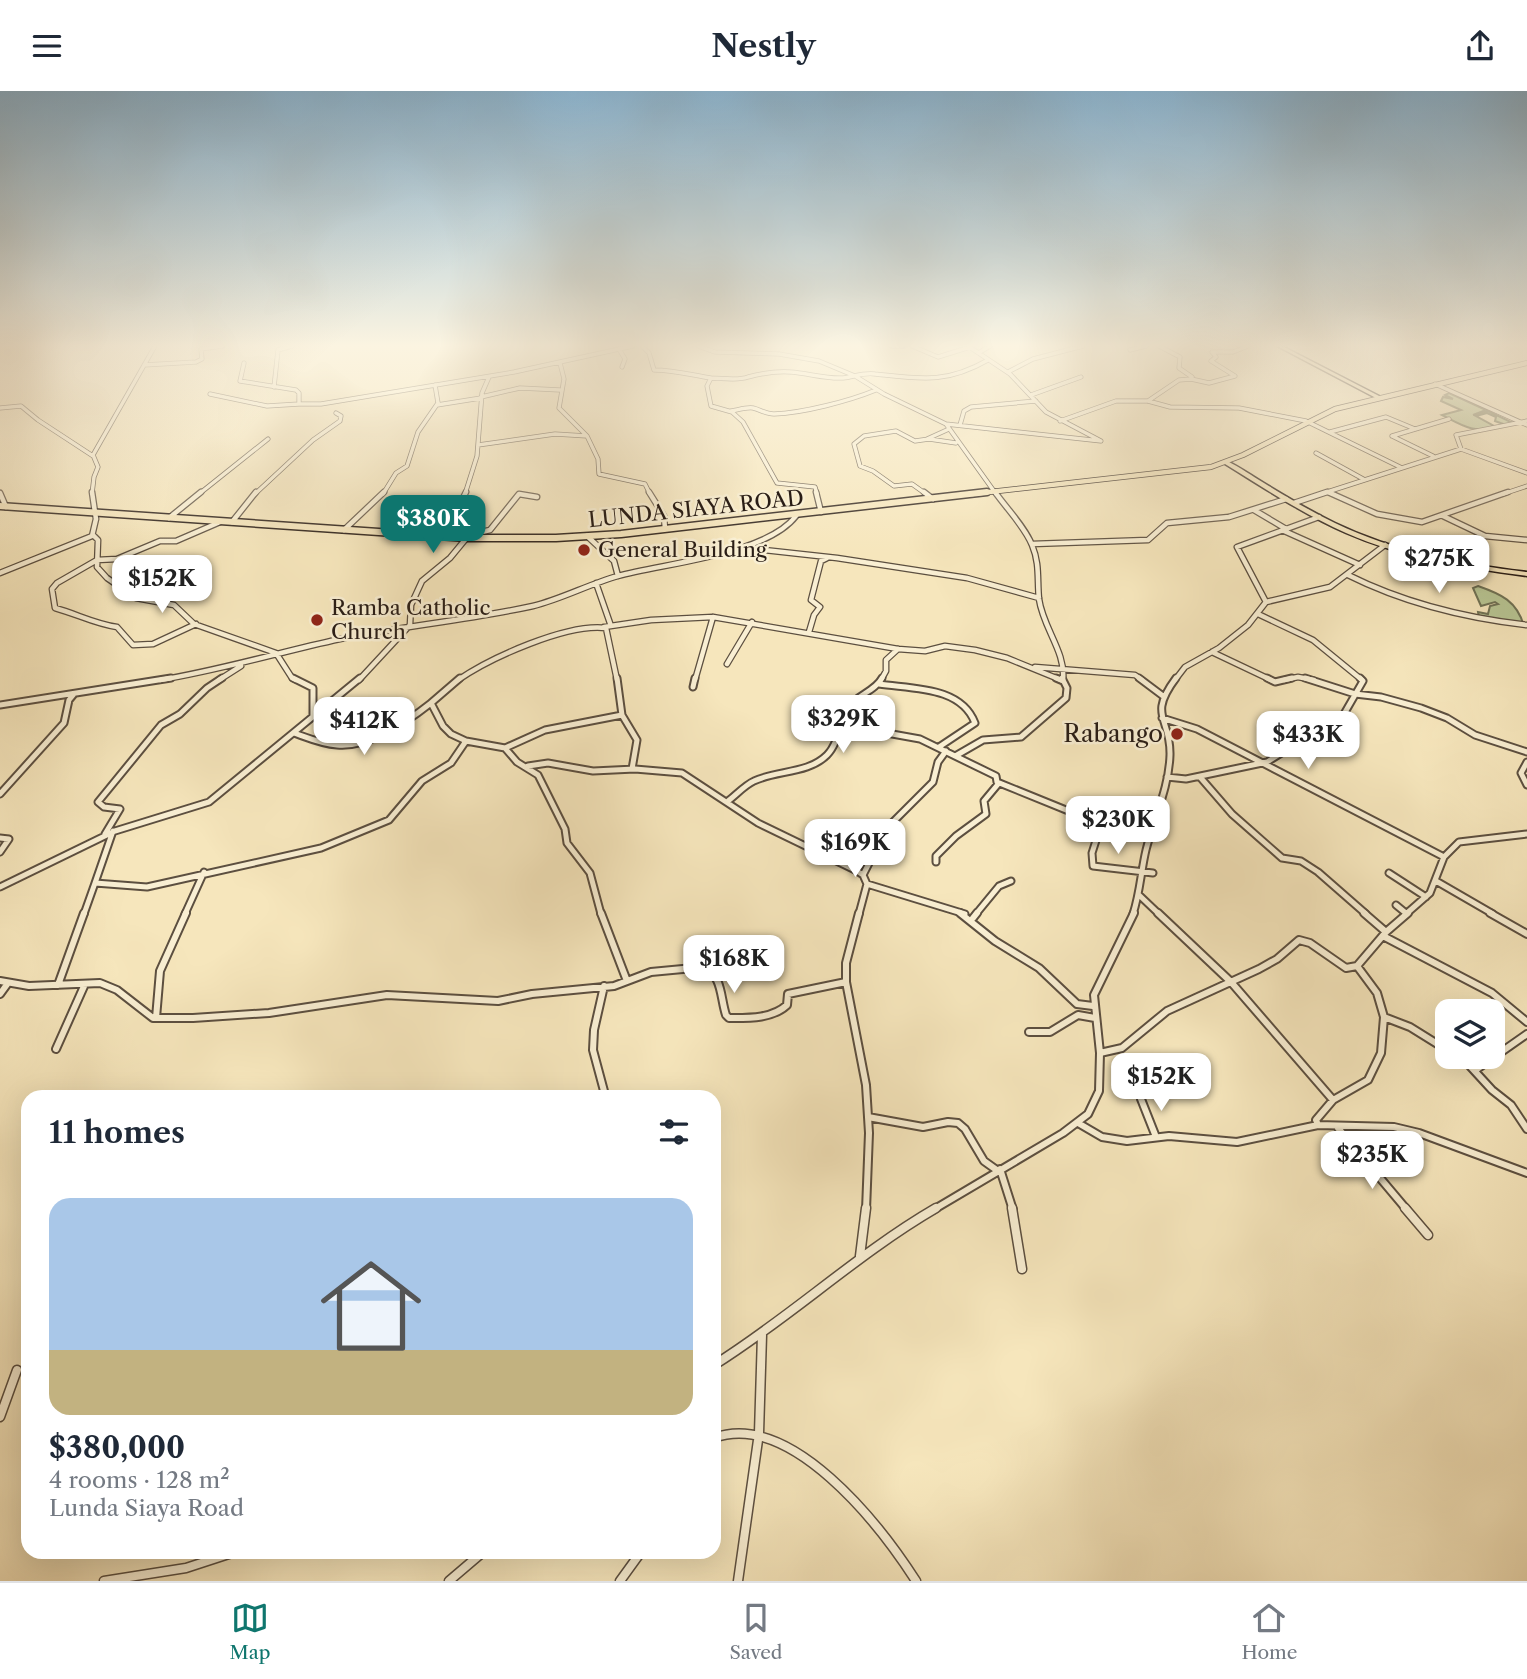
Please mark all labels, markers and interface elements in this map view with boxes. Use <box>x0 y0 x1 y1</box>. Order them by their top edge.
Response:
text: Nestly <box>711 26 816 65</box>
icon: menu <box>28 27 66 65</box>
icon: share <box>1461 27 1499 65</box>
street label: LUNDA SIAYA ROAD <box>587 485 805 532</box>
pin: $380K <box>384 496 482 555</box>
text: $380K <box>396 504 470 532</box>
pin: $275K <box>1390 535 1488 595</box>
place label: General Building <box>598 537 768 562</box>
marker: General Building <box>576 542 592 558</box>
text: $275K <box>1404 544 1474 572</box>
pin: $152K <box>113 555 211 615</box>
text: $152K <box>128 564 196 592</box>
place label: Ramba Catholic Church <box>331 595 490 644</box>
marker: Ramba Catholic Church <box>309 612 325 628</box>
pin: $329K <box>794 695 892 755</box>
pin: $412K <box>315 697 413 757</box>
text: $329K <box>807 704 879 732</box>
text: $412K <box>330 706 398 734</box>
pin: $433K <box>1259 711 1357 771</box>
place label: Rabango <box>1063 719 1163 748</box>
text: $433K <box>1273 720 1343 748</box>
marker: Rabango <box>1169 726 1185 742</box>
pin: $230K <box>1069 797 1167 856</box>
text: $230K <box>1082 805 1154 833</box>
pin: $169K <box>806 819 904 879</box>
text: $169K <box>820 828 890 856</box>
pin: $168K <box>685 935 783 995</box>
text: $168K <box>699 944 769 972</box>
map controls <box>1435 999 1505 1069</box>
button: layers <box>1435 999 1505 1069</box>
pin: $152K <box>1112 1053 1210 1113</box>
text: $152K <box>1127 1062 1195 1090</box>
icon: filters <box>655 1113 693 1151</box>
text: 11 homes <box>49 1114 185 1151</box>
pin: $235K <box>1323 1131 1421 1191</box>
text: $235K <box>1337 1140 1407 1168</box>
icon: home <box>308 1243 434 1369</box>
text: $380,000 <box>49 1429 185 1466</box>
text: 4 rooms · 128 m² <box>49 1466 230 1494</box>
text: Lunda Siaya Road <box>49 1494 244 1522</box>
tab: Map <box>230 1599 270 1664</box>
tab: Saved <box>730 1599 782 1664</box>
tab: Home <box>1242 1599 1297 1664</box>

